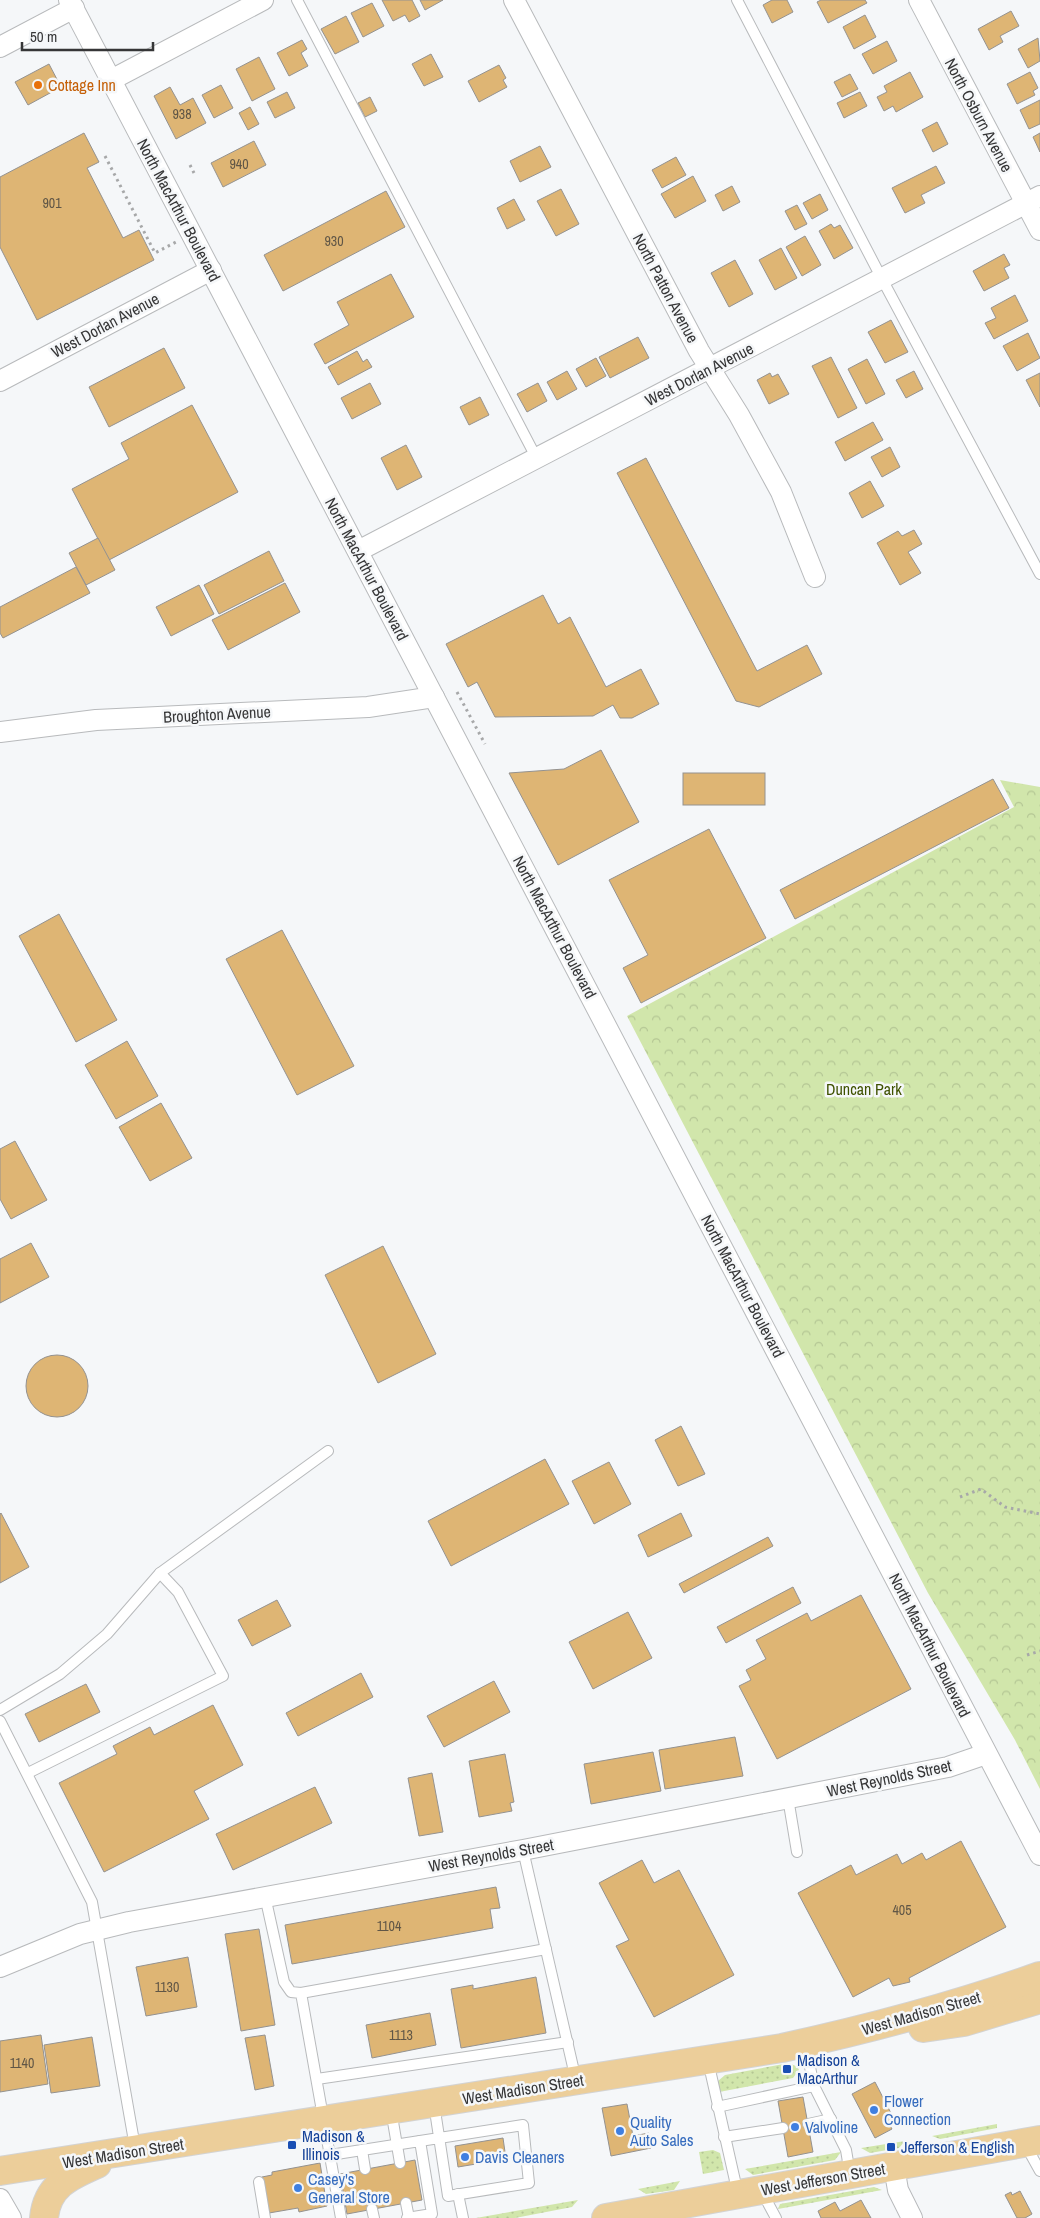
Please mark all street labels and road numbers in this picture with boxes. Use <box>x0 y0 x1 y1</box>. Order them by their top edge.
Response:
street label: North Osburn Avenue <box>940 54 1018 176</box>
street label: North MacArthur Boulevard <box>132 135 226 285</box>
street label: North Patton Avenue <box>628 229 704 347</box>
street label: West Dorlan Avenue <box>47 287 163 363</box>
street label: West Dorlan Avenue <box>641 337 757 411</box>
street label: North MacArthur Boulevard <box>320 494 414 644</box>
street label: Broughton Avenue <box>163 700 271 728</box>
street label: North MacArthur Boulevard <box>508 852 602 1002</box>
street label: North MacArthur Boulevard <box>696 1211 790 1361</box>
street label: North MacArthur Boulevard <box>884 1569 976 1721</box>
street label: West Reynolds Street <box>825 1754 954 1802</box>
street label: West Reynolds Street <box>427 1833 556 1877</box>
street label: West Madison Street <box>859 1985 983 2040</box>
street label: West Madison Street <box>461 2069 585 2109</box>
street label: West Madison Street <box>61 2133 185 2173</box>
street label: West Jefferson Street <box>759 2157 887 2201</box>

